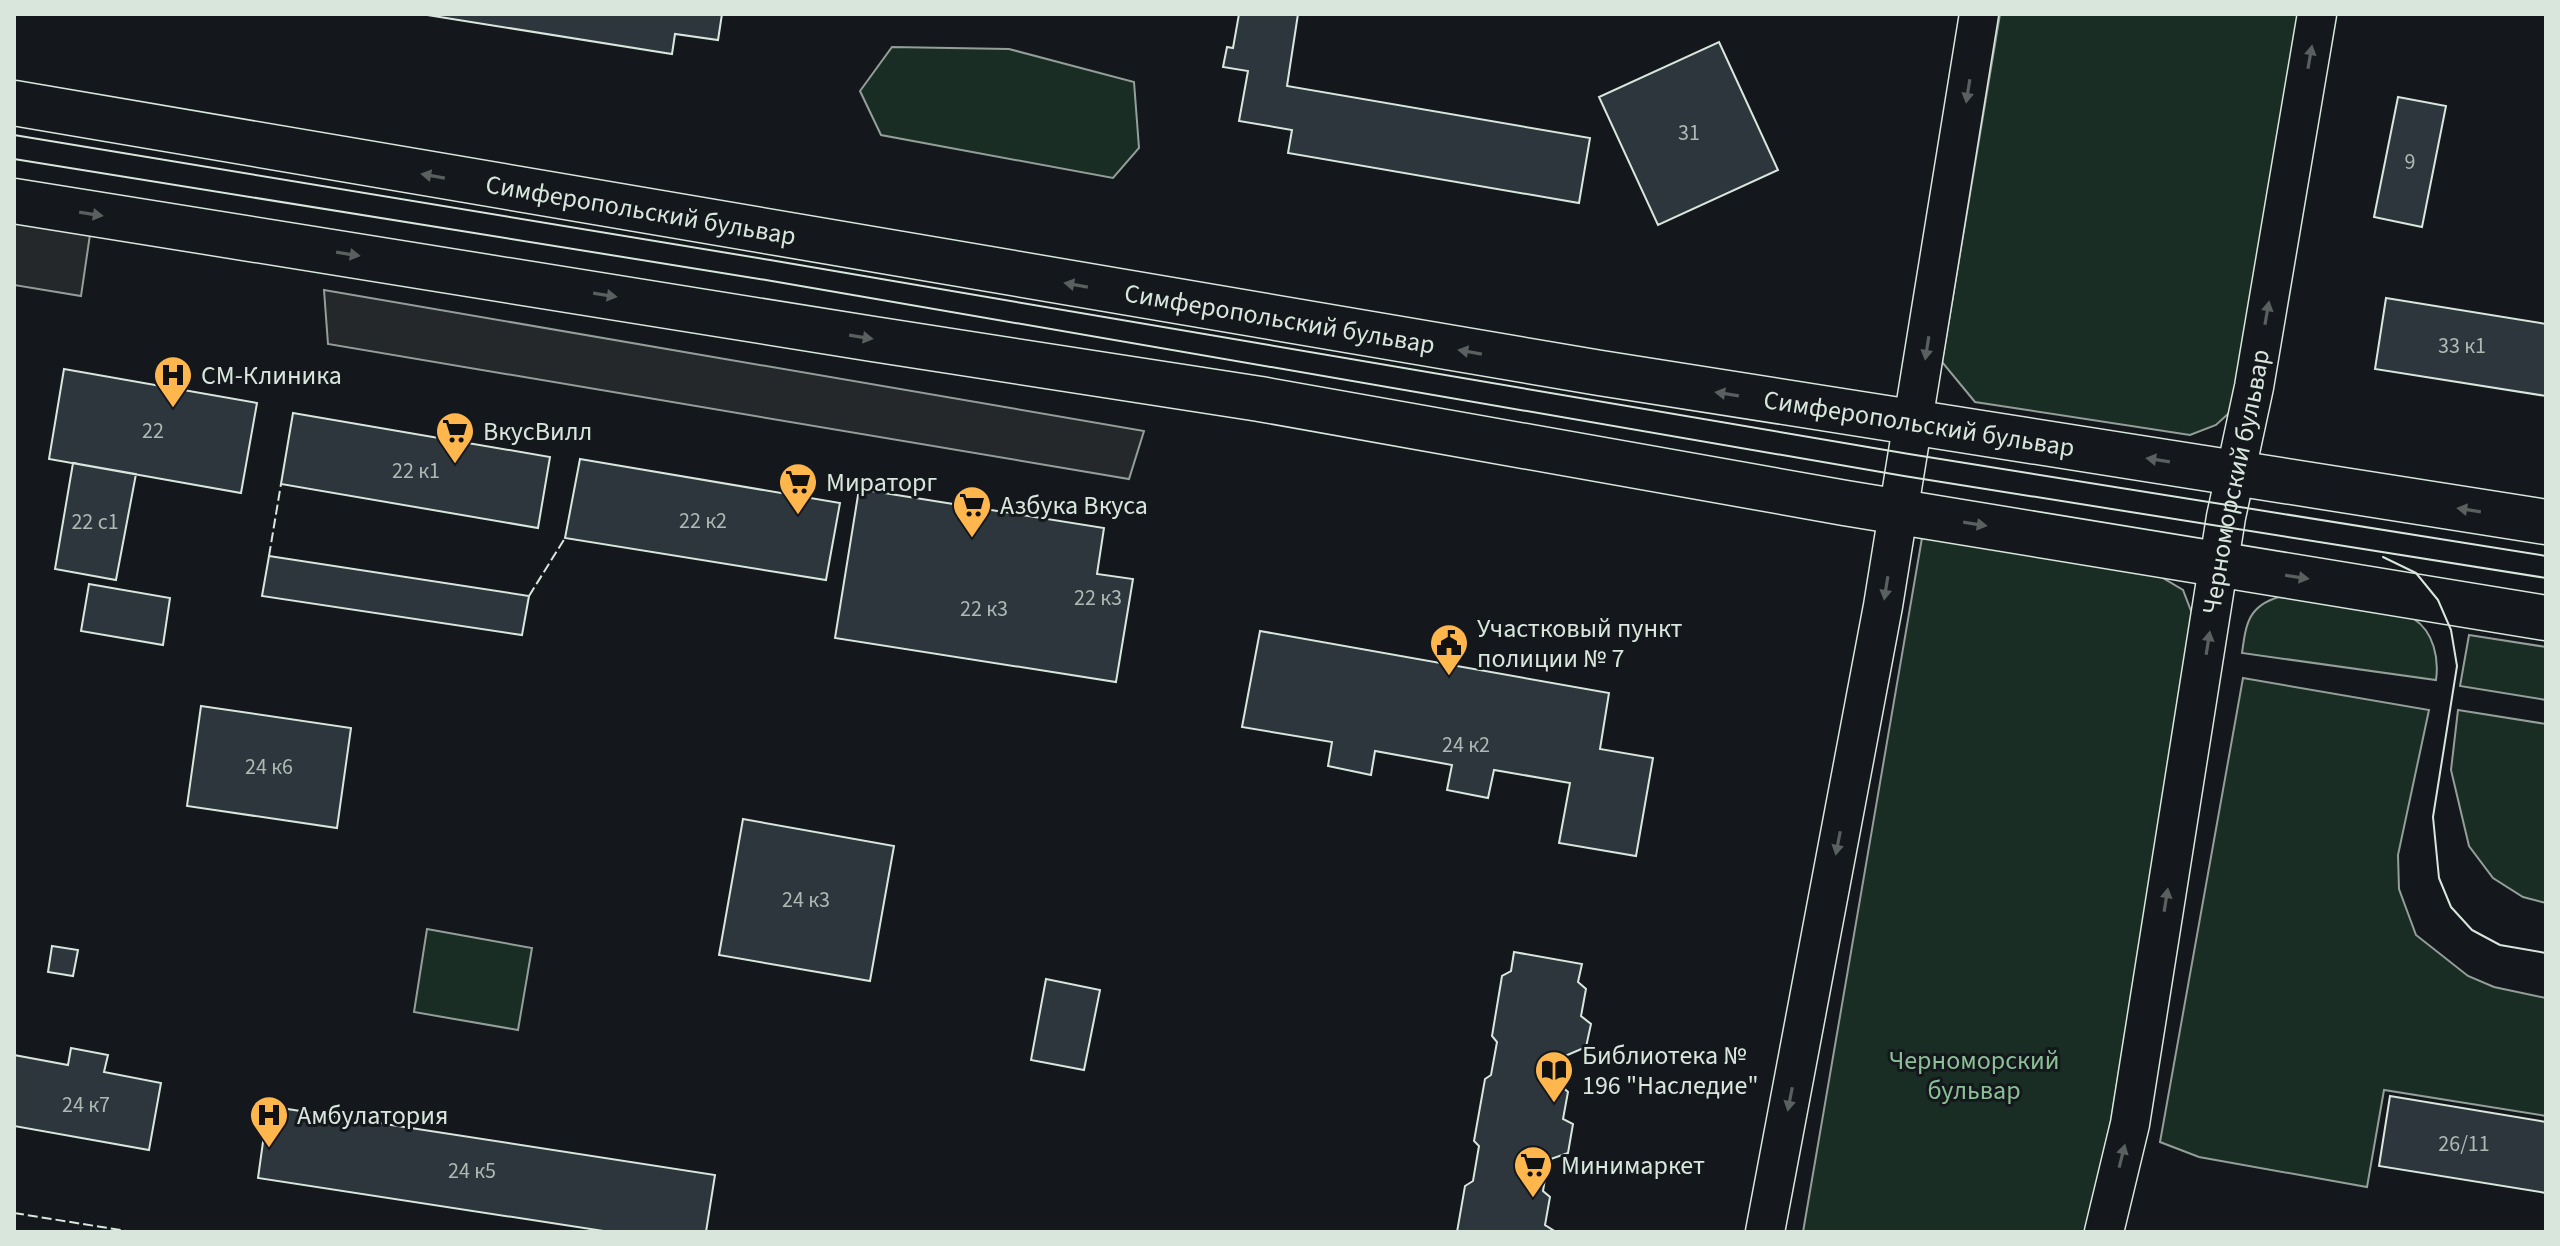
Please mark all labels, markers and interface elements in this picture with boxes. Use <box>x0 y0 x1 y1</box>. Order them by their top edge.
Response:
one-way arrow <box>2304 44 2317 69</box>
one-way arrow <box>1961 79 1973 104</box>
house number: 31 <box>1678 117 1700 149</box>
house number: 9 <box>2405 146 2415 178</box>
street label: Симферопольский бульвар <box>483 165 799 254</box>
one-way arrow <box>420 169 445 181</box>
one-way arrow <box>79 208 104 220</box>
one-way arrow <box>336 249 361 261</box>
street label: Симферопольский бульвар <box>1122 274 1438 363</box>
one-way arrow <box>1063 278 1088 291</box>
one-way arrow <box>592 289 617 302</box>
one-way arrow <box>2261 300 2273 325</box>
house number: 33 к1 <box>2438 330 2486 362</box>
one-way arrow <box>849 332 874 344</box>
one-way arrow <box>1920 336 1932 361</box>
one-way arrow <box>1457 345 1482 357</box>
street label: Черноморский бульвар <box>2192 346 2279 617</box>
hospital icon: СМ-Клиника <box>152 354 194 409</box>
place label: СМ-Клиника <box>201 357 342 394</box>
street label: Симферопольский бульвар <box>1761 381 2077 466</box>
one-way arrow <box>1714 387 1739 399</box>
supermarket icon: ВкусВилл <box>434 410 476 465</box>
place label: ВкусВилл <box>483 413 592 450</box>
house number: 22 <box>142 415 164 447</box>
one-way arrow <box>2146 453 2171 466</box>
house number: 22 к1 <box>392 455 440 487</box>
supermarket icon: Мираторг <box>777 461 819 516</box>
place label: Мираторг <box>826 464 938 501</box>
supermarket icon: Азбука Вкуса <box>951 484 993 539</box>
place label: Азбука Вкуса <box>1000 487 1148 524</box>
one-way arrow <box>2456 503 2481 516</box>
house number: 22 к2 <box>679 505 727 537</box>
house number: 22 c1 <box>71 506 119 538</box>
one-way arrow <box>1963 518 1988 530</box>
one-way arrow <box>2285 571 2310 583</box>
one-way arrow <box>1879 576 1891 601</box>
house number: 22 к3 <box>1074 582 1122 614</box>
house number: 22 к3 <box>960 593 1008 625</box>
place label: Участковый пункт полиции № 7 <box>1477 610 1682 677</box>
public building icon: Участковый пункт полиции № 7 <box>1428 622 1470 677</box>
one-way arrow <box>2202 631 2215 656</box>
house number: 24 к2 <box>1442 729 1490 761</box>
house number: 24 к6 <box>245 751 293 783</box>
one-way arrow <box>1831 831 1844 856</box>
house number: 24 к3 <box>782 884 830 916</box>
one-way arrow <box>2161 887 2173 912</box>
place label: Библиотека № 196 "Наследие" <box>1582 1037 1759 1104</box>
park label: Черноморский бульвар <box>1889 1042 2059 1109</box>
library icon: Библиотека № 196 "Наследие" <box>1533 1049 1575 1104</box>
one-way arrow <box>1783 1087 1795 1112</box>
house number: 24 к7 <box>62 1089 110 1121</box>
hospital icon: Амбулатория <box>248 1094 290 1149</box>
place label: Амбулатория <box>297 1097 448 1134</box>
house number: 26/11 <box>2438 1128 2490 1160</box>
supermarket icon: Минимаркет <box>1512 1144 1554 1199</box>
one-way arrow <box>2116 1144 2129 1169</box>
place label: Минимаркет <box>1561 1147 1705 1184</box>
house number: 24 к5 <box>448 1155 496 1187</box>

